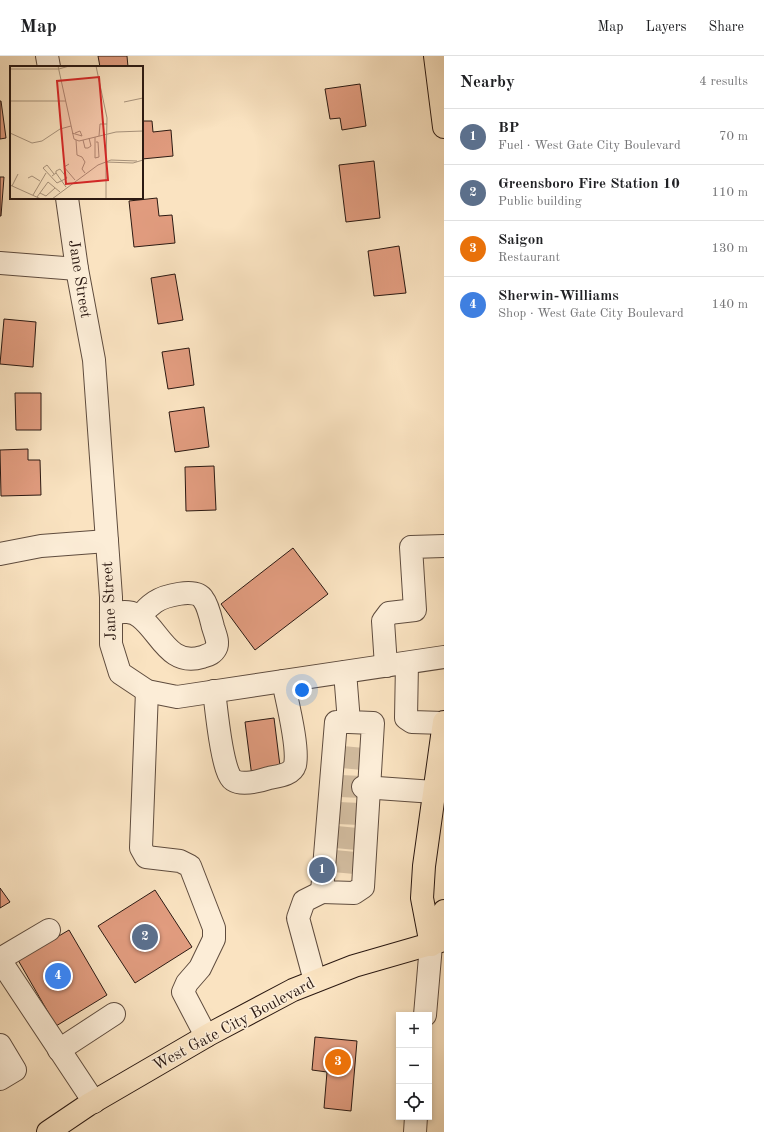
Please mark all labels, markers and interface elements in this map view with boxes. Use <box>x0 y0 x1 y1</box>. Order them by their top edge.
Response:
text: Map <box>20 18 57 37</box>
text: Map <box>598 20 624 34</box>
text: Layers <box>646 20 687 34</box>
text: Share <box>709 20 744 34</box>
inset map <box>10 66 143 199</box>
text: Nearby <box>460 74 515 91</box>
text: 4 results <box>699 75 748 88</box>
text: BP <box>498 121 519 136</box>
text: 1 <box>469 130 477 143</box>
text: 70 m <box>719 130 748 143</box>
text: Fuel · West Gate City Boulevard <box>498 139 681 152</box>
text: Greensboro Fire Station 10 <box>498 177 680 192</box>
text: 2 <box>469 186 477 199</box>
text: 110 m <box>711 186 748 199</box>
text: Public building <box>498 195 582 208</box>
text: Saigon <box>498 233 544 248</box>
street label: Jane Street <box>65 239 93 320</box>
text: 3 <box>469 242 477 255</box>
text: 130 m <box>711 242 748 255</box>
text: Restaurant <box>498 251 560 264</box>
text: Sherwin-Williams <box>498 289 619 304</box>
text: 4 <box>469 298 477 311</box>
text: 140 m <box>711 298 748 311</box>
text: Shop · West Gate City Boulevard <box>498 307 684 320</box>
street label: Jane Street <box>100 561 120 641</box>
your location <box>292 680 312 700</box>
pin: 1 <box>309 855 335 885</box>
pin: 2 <box>132 922 158 952</box>
pin: 4 <box>45 961 71 991</box>
street label: West Gate City Boulevard <box>151 976 317 1074</box>
map controls <box>396 1012 432 1120</box>
button: + <box>396 1012 432 1048</box>
pin: 3 <box>325 1047 351 1077</box>
button: − <box>396 1048 432 1084</box>
button: locate <box>396 1084 432 1120</box>

